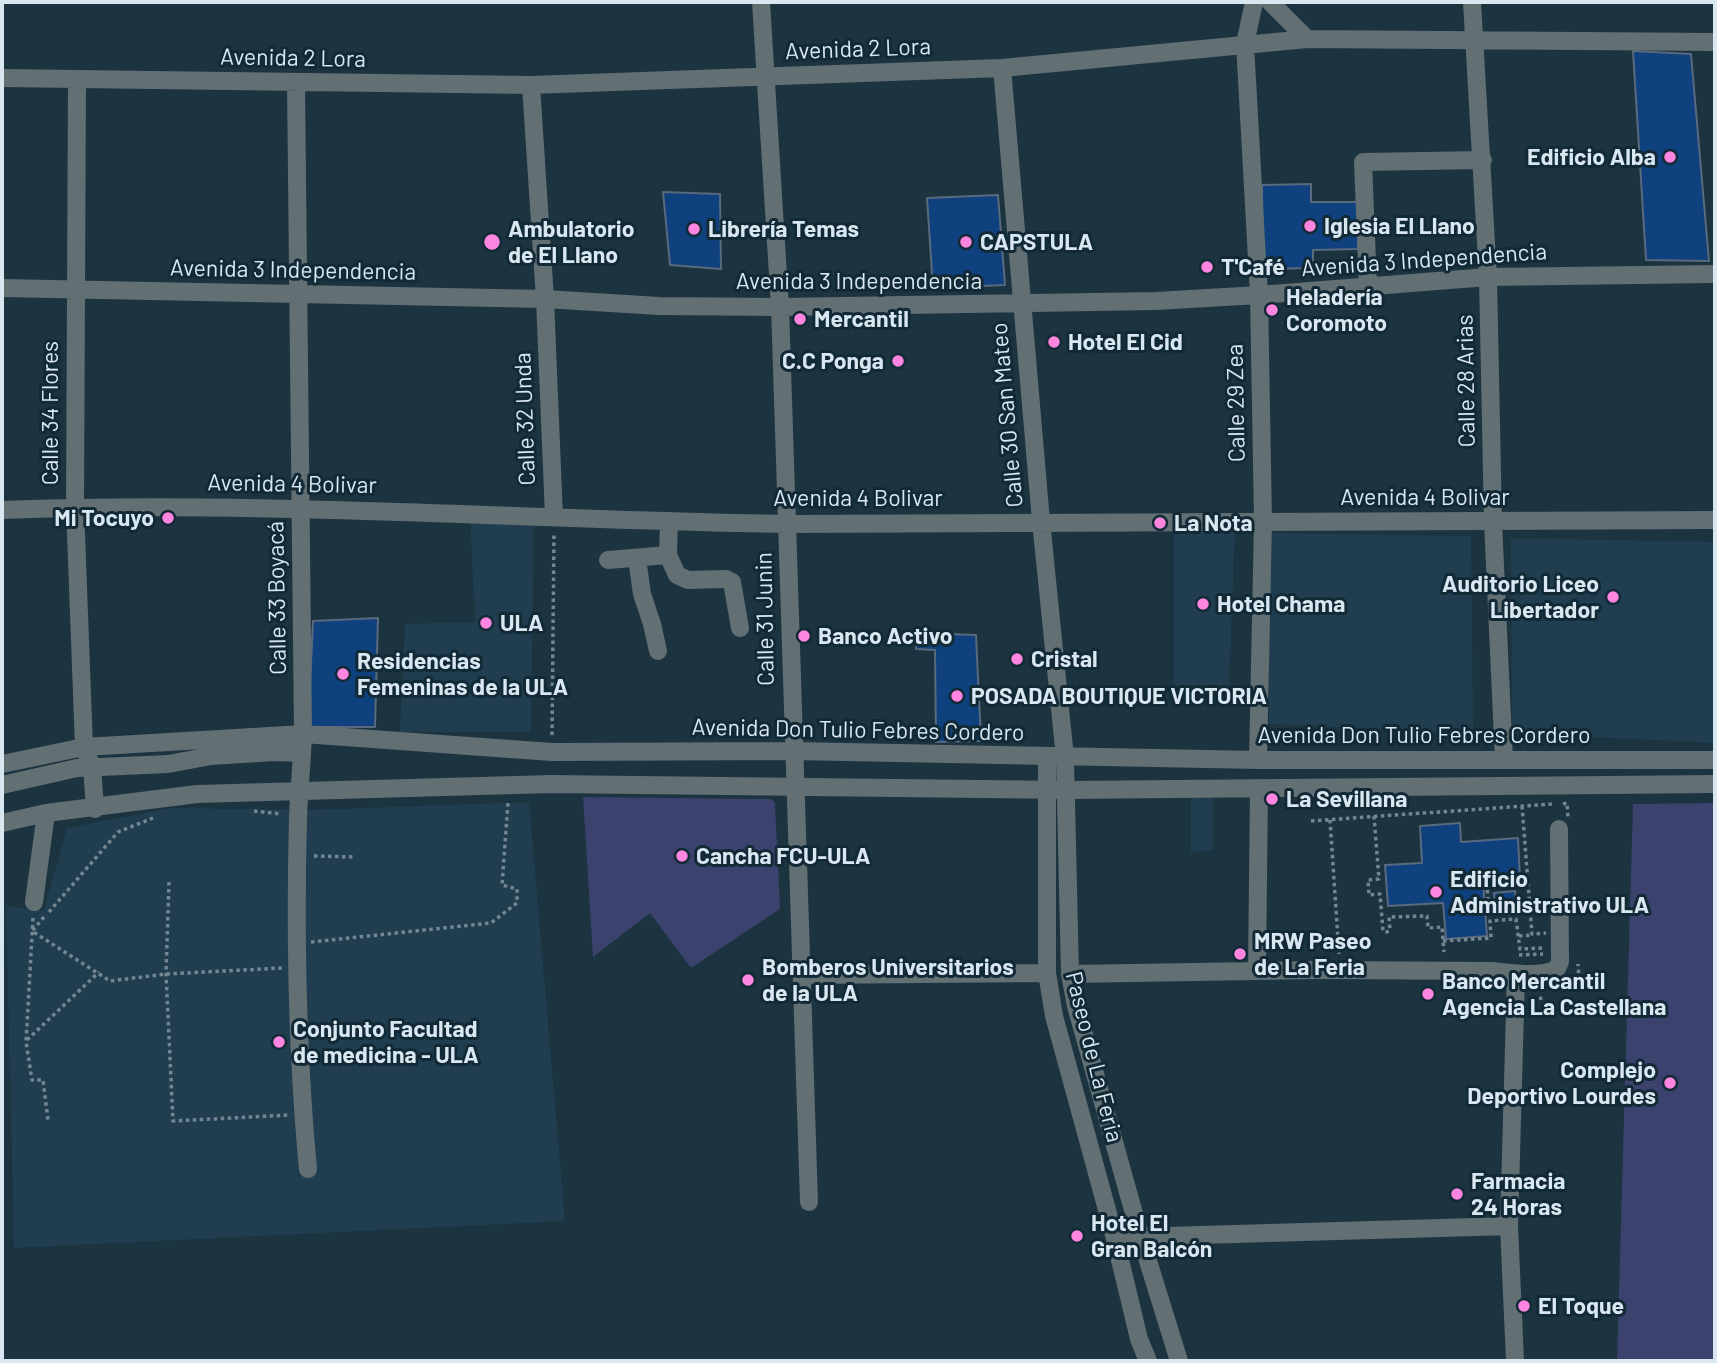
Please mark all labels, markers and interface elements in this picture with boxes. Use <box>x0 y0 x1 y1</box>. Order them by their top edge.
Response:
street label: Avenida 2 Lora <box>785 33 931 65</box>
street label: Avenida 2 Lora <box>220 43 366 73</box>
place label: Edificio Alba <box>1527 143 1656 171</box>
marker: Edificio Alba <box>1662 149 1678 165</box>
place label: Iglesia El Llano <box>1324 212 1475 240</box>
place label: Ambulatorio de El Llano <box>508 215 635 269</box>
place label: Librería Temas <box>708 215 859 243</box>
marker: Iglesia El Llano <box>1302 218 1318 234</box>
marker: Librería Temas <box>686 221 702 237</box>
place label: CAPSTULA <box>980 228 1093 256</box>
marker: Ambulatorio de El Llano <box>482 232 502 252</box>
marker: CAPSTULA <box>958 234 974 250</box>
street label: Avenida 3 Independencia <box>1300 238 1548 282</box>
place label: T'Café <box>1221 253 1285 281</box>
street label: Avenida 3 Independencia <box>170 254 416 286</box>
marker: T'Café <box>1199 259 1215 275</box>
street label: Avenida 3 Independencia <box>736 267 982 295</box>
place label: Heladería Coromoto <box>1286 283 1387 337</box>
marker: Heladería Coromoto <box>1264 302 1280 318</box>
place label: Mercantil <box>814 305 909 333</box>
marker: Mercantil <box>792 311 808 327</box>
street label: Calle 28 Arias <box>1451 314 1481 448</box>
street label: Calle 30 San Mateo <box>985 321 1029 509</box>
place label: Hotel El Cid <box>1068 328 1183 356</box>
marker: Hotel El Cid <box>1046 334 1062 350</box>
street label: Calle 34 Flores <box>36 341 64 485</box>
street label: Calle 29 Zea <box>1221 344 1251 462</box>
place label: C.C Ponga <box>782 347 884 375</box>
street label: Calle 32 Unda <box>509 352 541 486</box>
marker: C.C Ponga <box>890 353 906 369</box>
street label: Avenida 4 Bolivar <box>207 469 377 499</box>
street label: Avenida 4 Bolivar <box>1340 483 1510 511</box>
street label: Avenida 4 Bolivar <box>773 484 943 512</box>
place label: Mi Tocuyo <box>54 504 154 532</box>
place label: La Nota <box>1174 509 1253 537</box>
marker: Mi Tocuyo <box>160 510 176 526</box>
marker: La Nota <box>1152 515 1168 531</box>
street label: Calle 33 Boyacá <box>262 521 292 675</box>
street label: Calle 31 Junin <box>750 552 780 686</box>
place label: Auditorio Liceo Libertador <box>1442 570 1599 624</box>
marker: Auditorio Liceo Libertador <box>1605 589 1621 605</box>
place label: Hotel Chama <box>1217 590 1345 618</box>
marker: Hotel Chama <box>1195 596 1211 612</box>
place label: ULA <box>500 609 543 637</box>
marker: ULA <box>478 615 494 631</box>
place label: Banco Activo <box>818 622 952 650</box>
marker: Banco Activo <box>796 628 812 644</box>
place label: Cristal <box>1031 645 1098 673</box>
place label: Residencias Femeninas de la ULA <box>357 647 568 701</box>
marker: Cristal <box>1009 651 1025 667</box>
marker: Residencias Femeninas de la ULA <box>335 666 351 682</box>
place label: POSADA BOUTIQUE VICTORIA <box>971 682 1267 710</box>
marker: POSADA BOUTIQUE VICTORIA <box>949 688 965 704</box>
street label: Avenida Don Tulio Febres Cordero <box>691 713 1025 747</box>
street label: Avenida Don Tulio Febres Cordero <box>1257 721 1591 749</box>
place label: La Sevillana <box>1286 785 1407 813</box>
marker: La Sevillana <box>1264 791 1280 807</box>
place label: Cancha FCU-ULA <box>696 842 870 870</box>
marker: Cancha FCU-ULA <box>674 848 690 864</box>
place label: Edificio Administrativo ULA <box>1450 865 1649 919</box>
marker: Edificio Administrativo ULA <box>1428 884 1444 900</box>
place label: MRW Paseo de La Feria <box>1254 927 1371 981</box>
marker: MRW Paseo de La Feria <box>1232 946 1248 962</box>
place label: Bomberos Universitarios de la ULA <box>762 953 1014 1007</box>
place label: Banco Mercantil Agencia La Castellana <box>1442 967 1666 1021</box>
street label: Paseo de La Feria <box>1059 969 1129 1145</box>
marker: Bomberos Universitarios de la ULA <box>740 972 756 988</box>
marker: Banco Mercantil Agencia La Castellana <box>1420 986 1436 1002</box>
place label: Conjunto Facultad de medicina - ULA <box>293 1015 479 1069</box>
marker: Conjunto Facultad de medicina - ULA <box>271 1034 287 1050</box>
place label: Complejo Deportivo Lourdes <box>1467 1056 1656 1110</box>
marker: Complejo Deportivo Lourdes <box>1662 1075 1678 1091</box>
place label: Farmacia 24 Horas <box>1471 1167 1565 1221</box>
marker: Farmacia 24 Horas <box>1449 1186 1465 1202</box>
place label: Hotel El Gran Balcón <box>1091 1209 1212 1263</box>
marker: Hotel El Gran Balcón <box>1069 1228 1085 1244</box>
place label: El Toque <box>1538 1292 1624 1320</box>
marker: El Toque <box>1516 1298 1532 1314</box>

